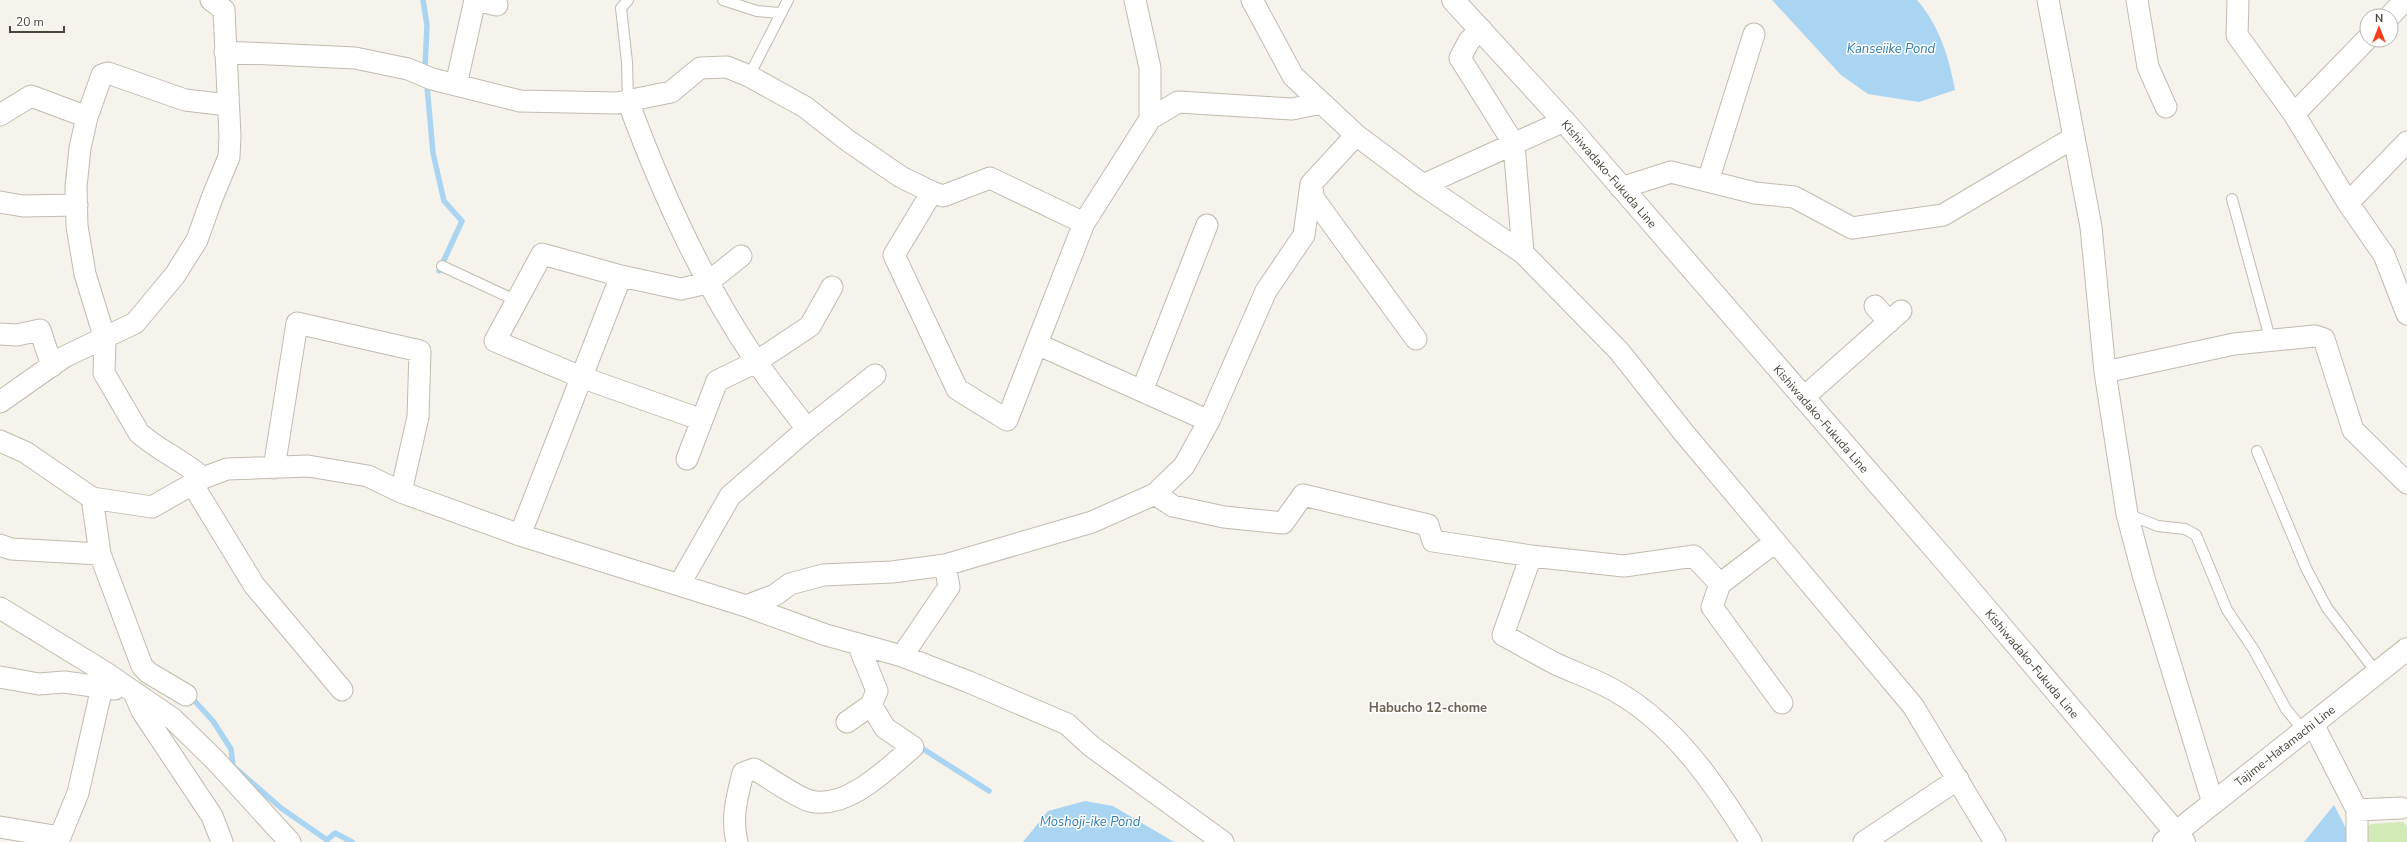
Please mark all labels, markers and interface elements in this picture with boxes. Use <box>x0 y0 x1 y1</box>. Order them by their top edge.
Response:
scale bar <box>10 8 64 34</box>
north arrow <box>2359 8 2399 48</box>
text: N <box>2375 11 2383 26</box>
text: 20 m <box>16 14 44 30</box>
water label: Kanseiike Pond <box>1847 40 1936 58</box>
street label: Kishiwadako-Fukuda Line <box>1558 117 1660 231</box>
street label: Kishiwadako-Fukuda Line <box>1770 362 1872 476</box>
street label: Kishiwadako-Fukuda Line <box>1982 606 2082 722</box>
district label: Habucho 12-chome <box>1369 699 1487 717</box>
street label: Tajime-Hatamachi Line <box>2231 702 2339 790</box>
water label: Moshoji-ike Pond <box>1040 813 1141 831</box>

